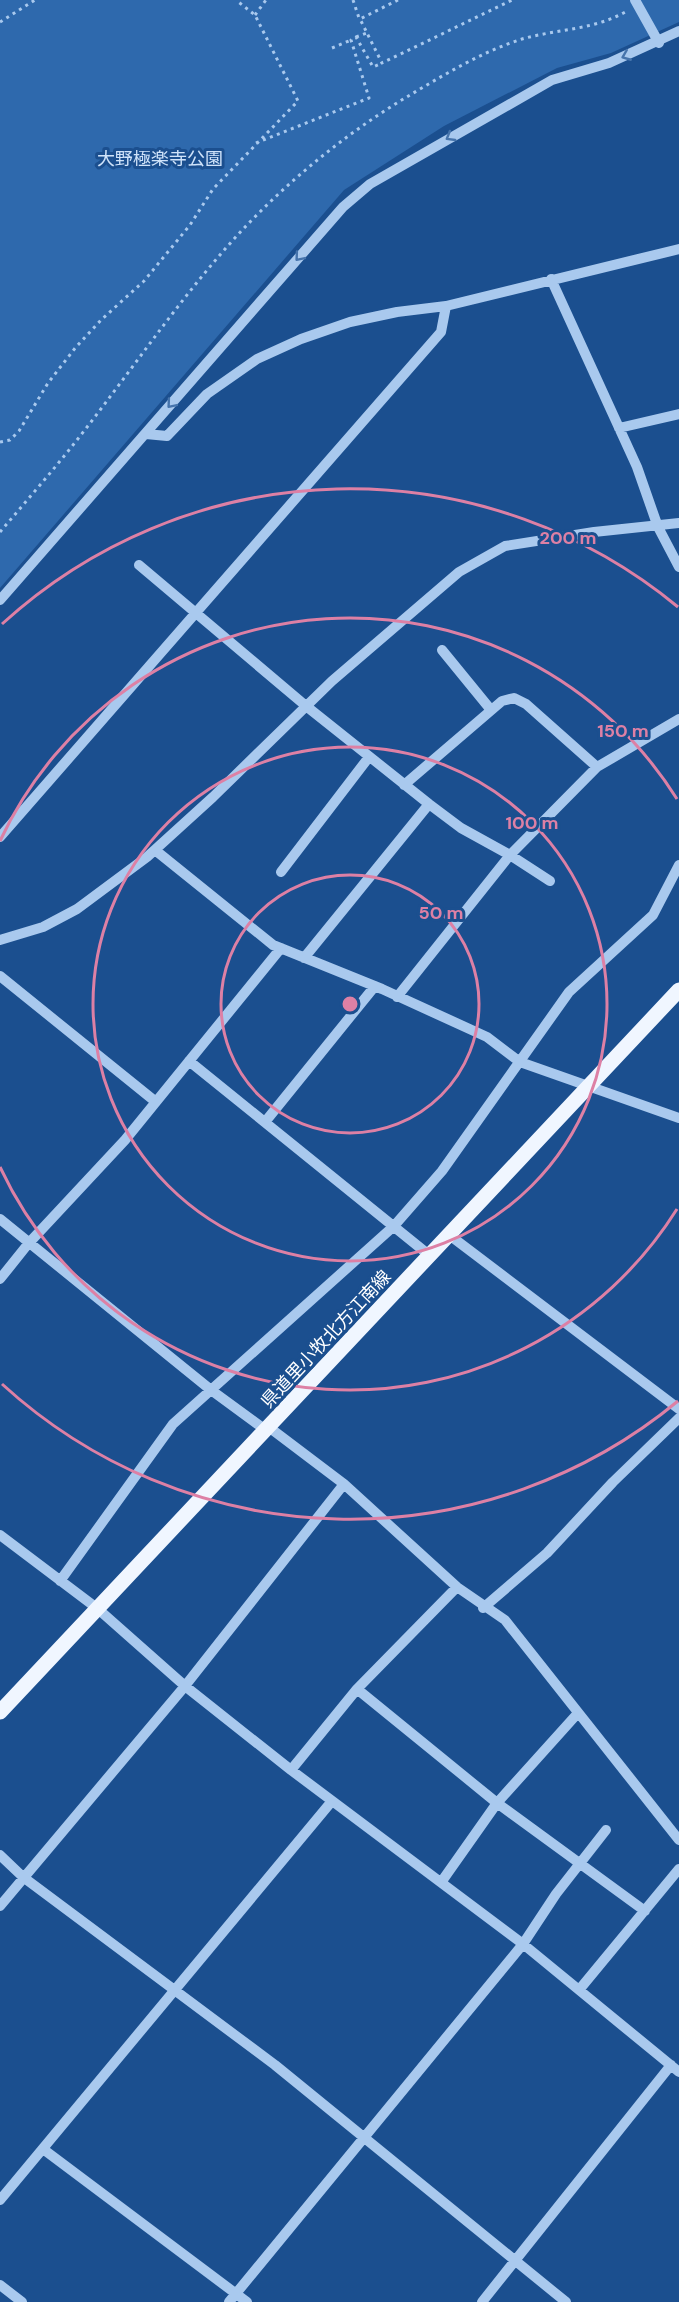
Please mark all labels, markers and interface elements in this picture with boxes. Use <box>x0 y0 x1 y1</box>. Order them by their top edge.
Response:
one-way arrow <box>621 49 632 61</box>
one-way arrow <box>446 130 456 142</box>
park label: 大野極楽寺公園 <box>97 147 223 171</box>
one-way arrow <box>295 250 306 261</box>
one-way arrow <box>167 397 178 408</box>
text: 200 m <box>540 526 596 550</box>
text: 150 m <box>597 719 649 743</box>
text: 100 m <box>505 811 559 835</box>
text: 50 m <box>418 901 464 925</box>
centre of rings <box>340 994 360 1014</box>
street label: 県道里小牧北方江南線 <box>256 1265 396 1413</box>

